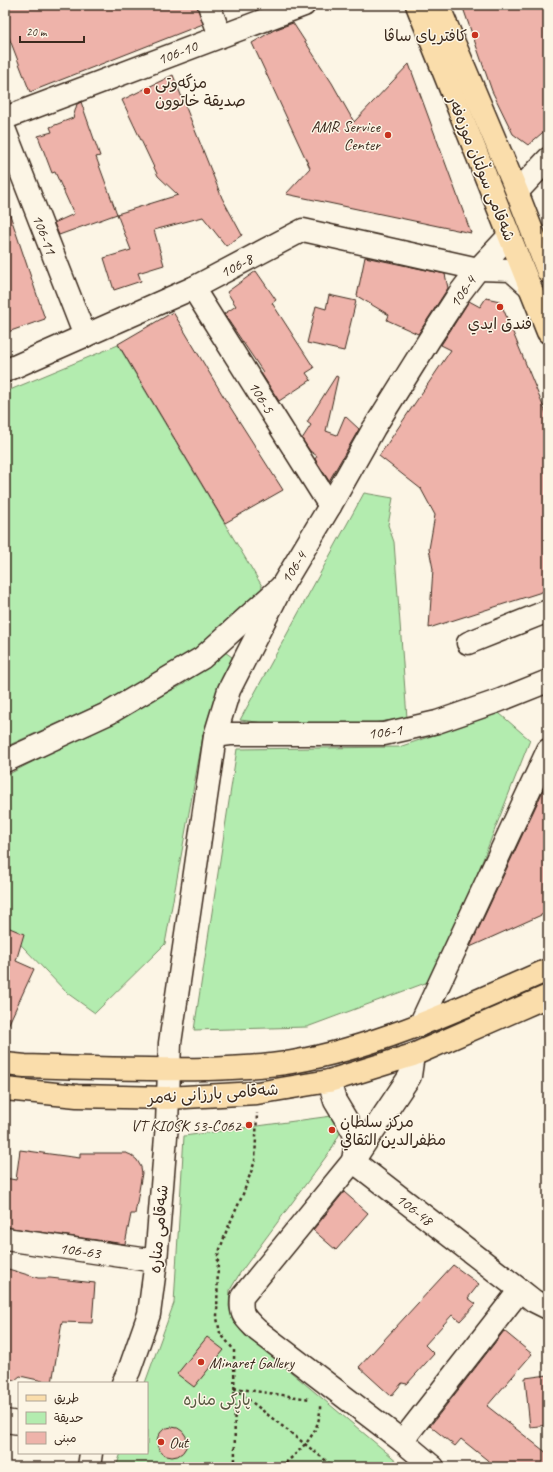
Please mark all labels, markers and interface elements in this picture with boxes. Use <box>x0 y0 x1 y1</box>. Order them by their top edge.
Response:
scale bar <box>20 18 84 44</box>
text: 20 m <box>26 24 48 40</box>
place label: کافتریای ساڤا <box>384 26 467 46</box>
marker: کافتریای ساڤا <box>470 30 480 40</box>
street label: 106-10 <box>155 36 202 70</box>
place label: مزگەوتی صديقة خاتوون <box>155 73 246 111</box>
marker: مزگەوتی صديقة خاتوون <box>142 86 152 96</box>
street label: شەقامی سوڵتان موزەفەر <box>442 90 521 244</box>
place label: AMR Service Center <box>311 117 382 155</box>
marker: AMR Service Center <box>383 130 393 140</box>
street label: 106-11 <box>27 212 61 258</box>
street label: 106-8 <box>217 248 258 283</box>
street label: 106-4 <box>445 270 482 311</box>
marker: فندق ايدي <box>495 302 505 312</box>
place label: فندق ايدي <box>468 314 532 335</box>
street label: 106-5 <box>244 378 279 418</box>
street label: 106-4 <box>276 546 312 587</box>
street label: 106-1 <box>367 720 404 744</box>
street label: شەقامی بارزانی نەمر <box>145 1079 279 1109</box>
place label: مركز سلطان مظفرالدين الثقافي <box>340 1112 446 1151</box>
place label: VT KIOSK 53-C062 <box>131 1116 243 1136</box>
marker: VT KIOSK 53-C062 <box>244 1120 254 1130</box>
marker: مركز سلطان مظفرالدين الثقافي <box>327 1125 337 1135</box>
street label: شەقامی منارە <box>145 1184 173 1274</box>
street label: 106-48 <box>392 1189 438 1231</box>
street label: 106-63 <box>58 1238 103 1264</box>
place label: Minaret Gallery <box>209 1353 296 1373</box>
marker: Minaret Gallery <box>196 1357 206 1367</box>
legend <box>18 1382 148 1454</box>
text: طريق <box>54 1390 79 1406</box>
park label: پاڕکی منارە <box>183 1390 251 1414</box>
text: حديقة <box>54 1410 83 1426</box>
text: مبنى <box>54 1430 77 1446</box>
place label: Out <box>169 1433 190 1453</box>
marker: Out <box>156 1437 166 1447</box>

